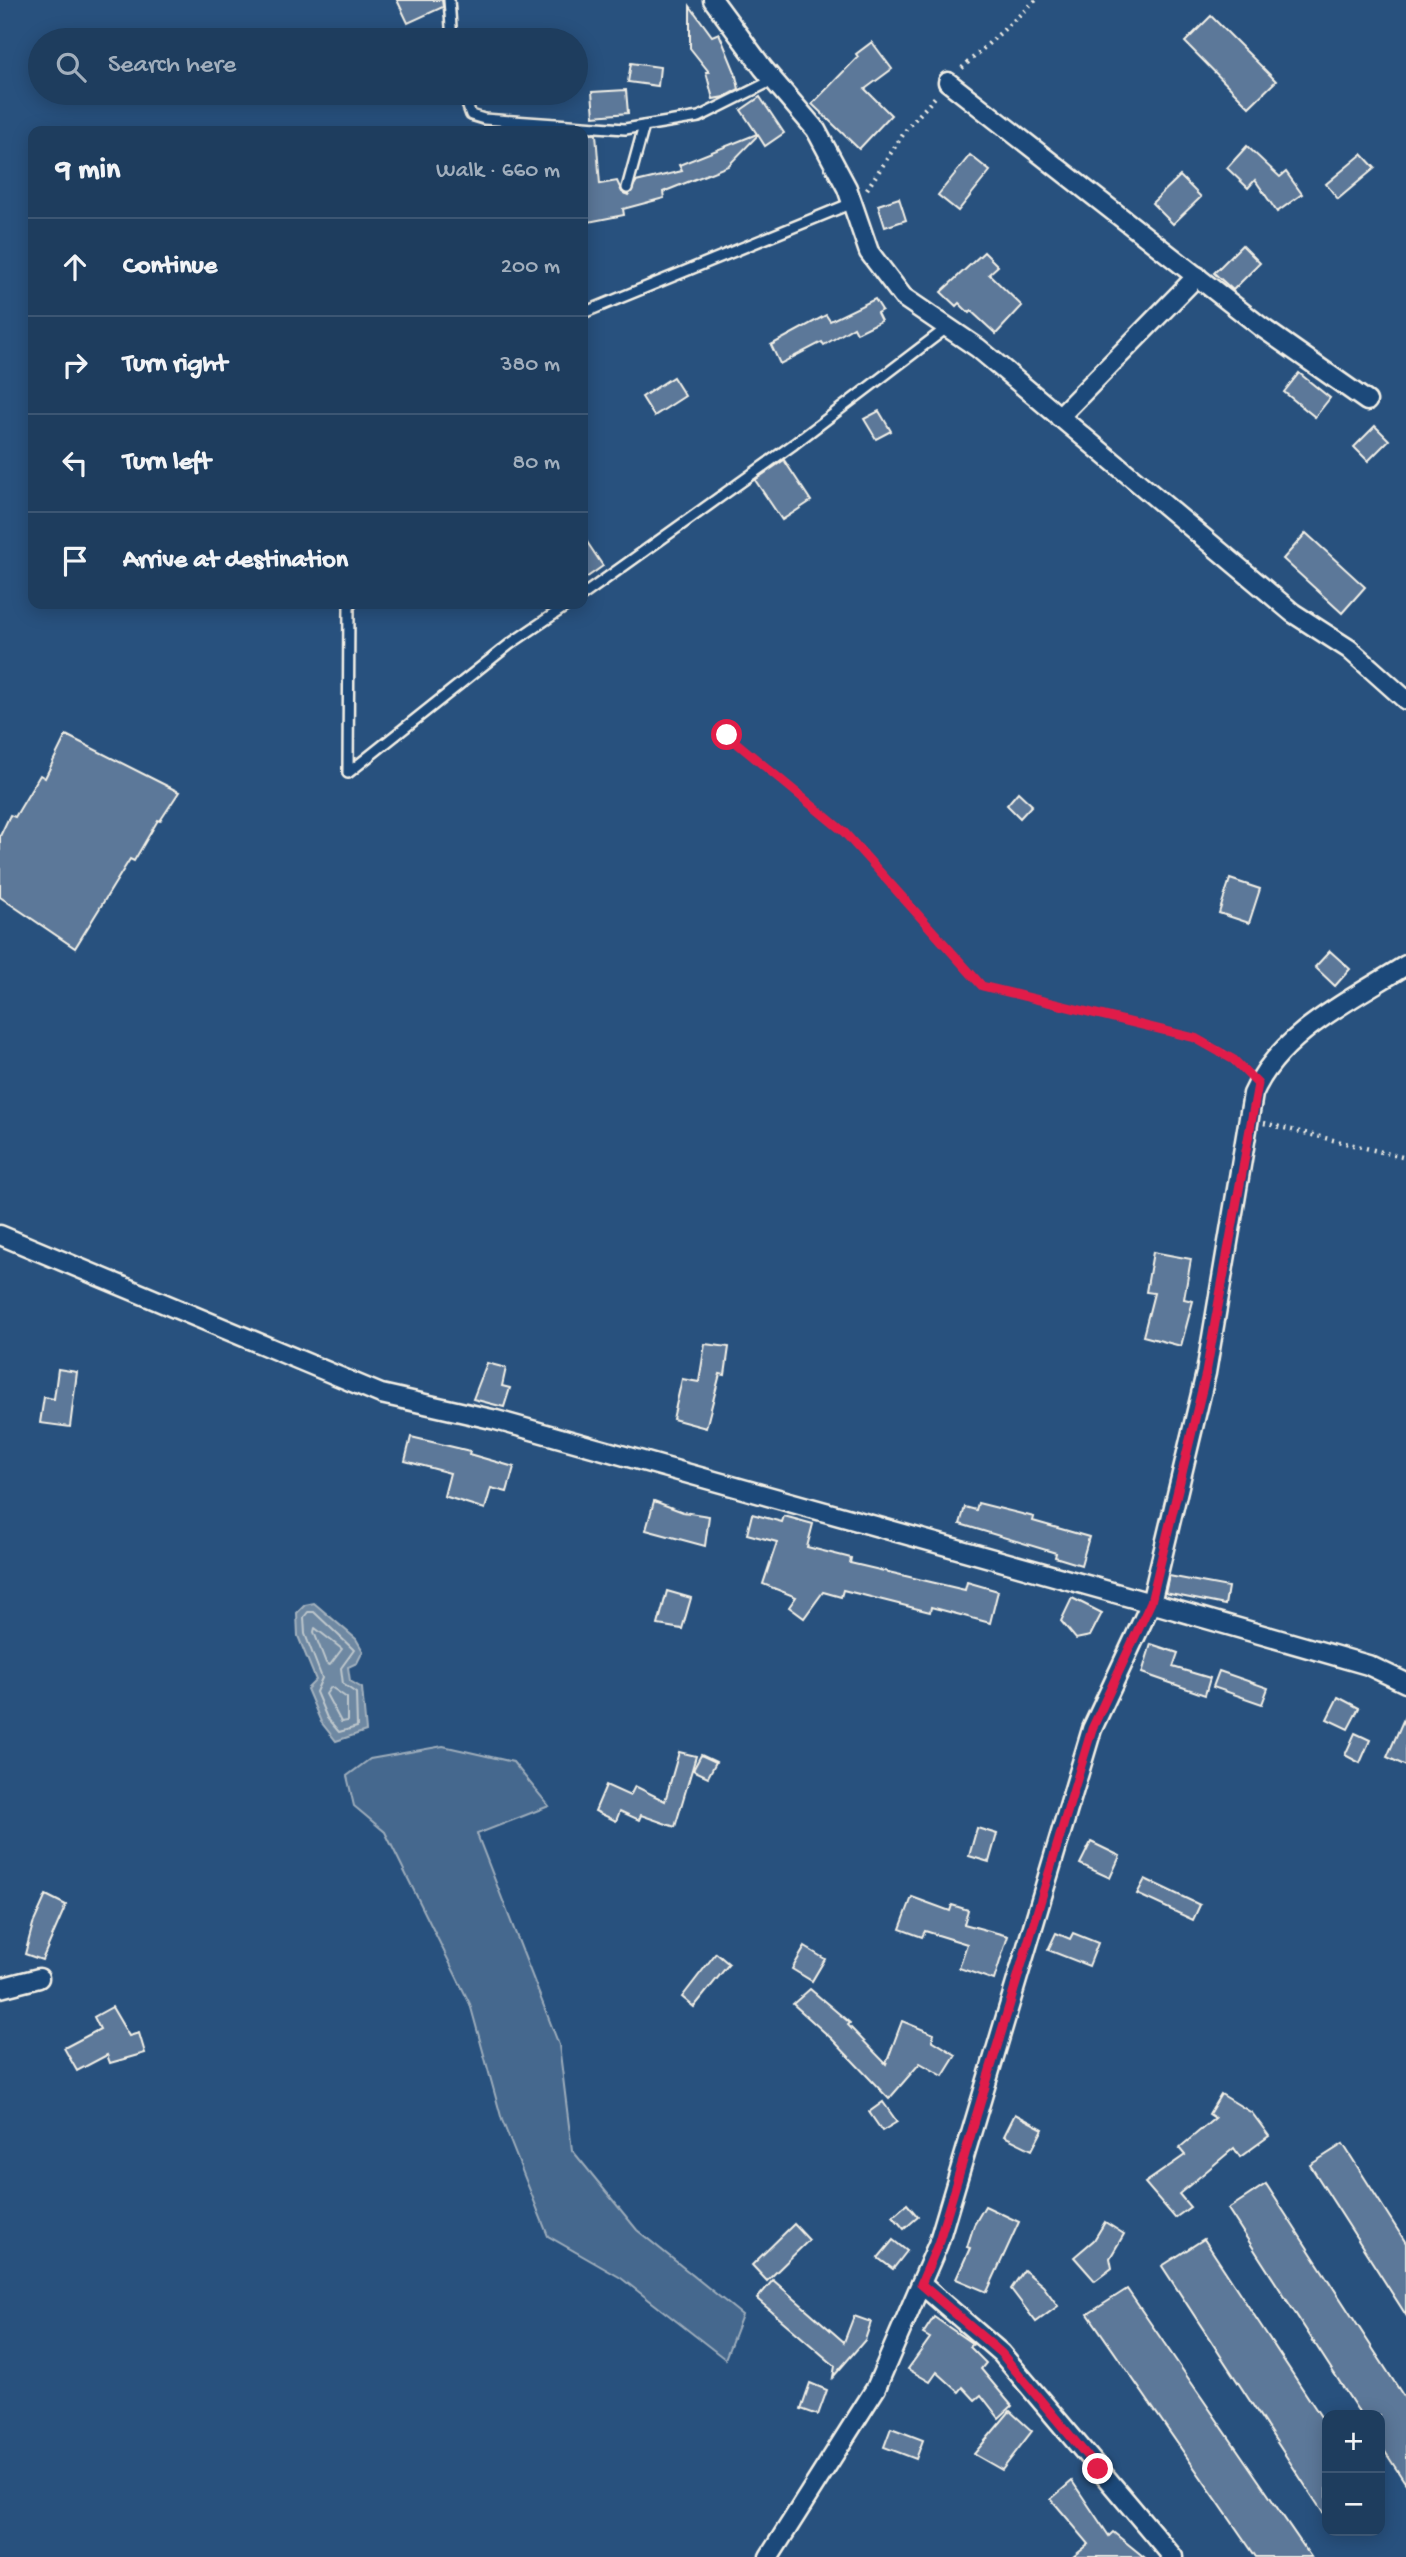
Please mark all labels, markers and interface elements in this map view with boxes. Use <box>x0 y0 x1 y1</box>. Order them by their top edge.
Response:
search box <box>28 28 588 105</box>
icon: search <box>52 48 90 86</box>
text: Search here <box>108 51 236 82</box>
text: 9 min <box>56 154 120 189</box>
text: Walk · 660 m <box>436 158 560 185</box>
icon: ahead <box>56 248 94 286</box>
text: Continue <box>123 252 217 283</box>
text: 200 m <box>501 254 560 281</box>
icon: right <box>56 346 94 384</box>
text: Turn right <box>123 350 227 381</box>
text: 380 m <box>501 352 560 379</box>
icon: left <box>56 444 94 482</box>
text: Turn left <box>123 448 211 479</box>
text: 80 m <box>513 450 560 477</box>
icon: arrive <box>56 542 94 580</box>
text: Arrive at destination <box>123 546 348 577</box>
route start <box>711 719 742 750</box>
map controls <box>1322 2410 1385 2536</box>
button: + <box>1322 2410 1385 2473</box>
route end <box>1082 2453 1113 2484</box>
button: − <box>1322 2473 1385 2536</box>

